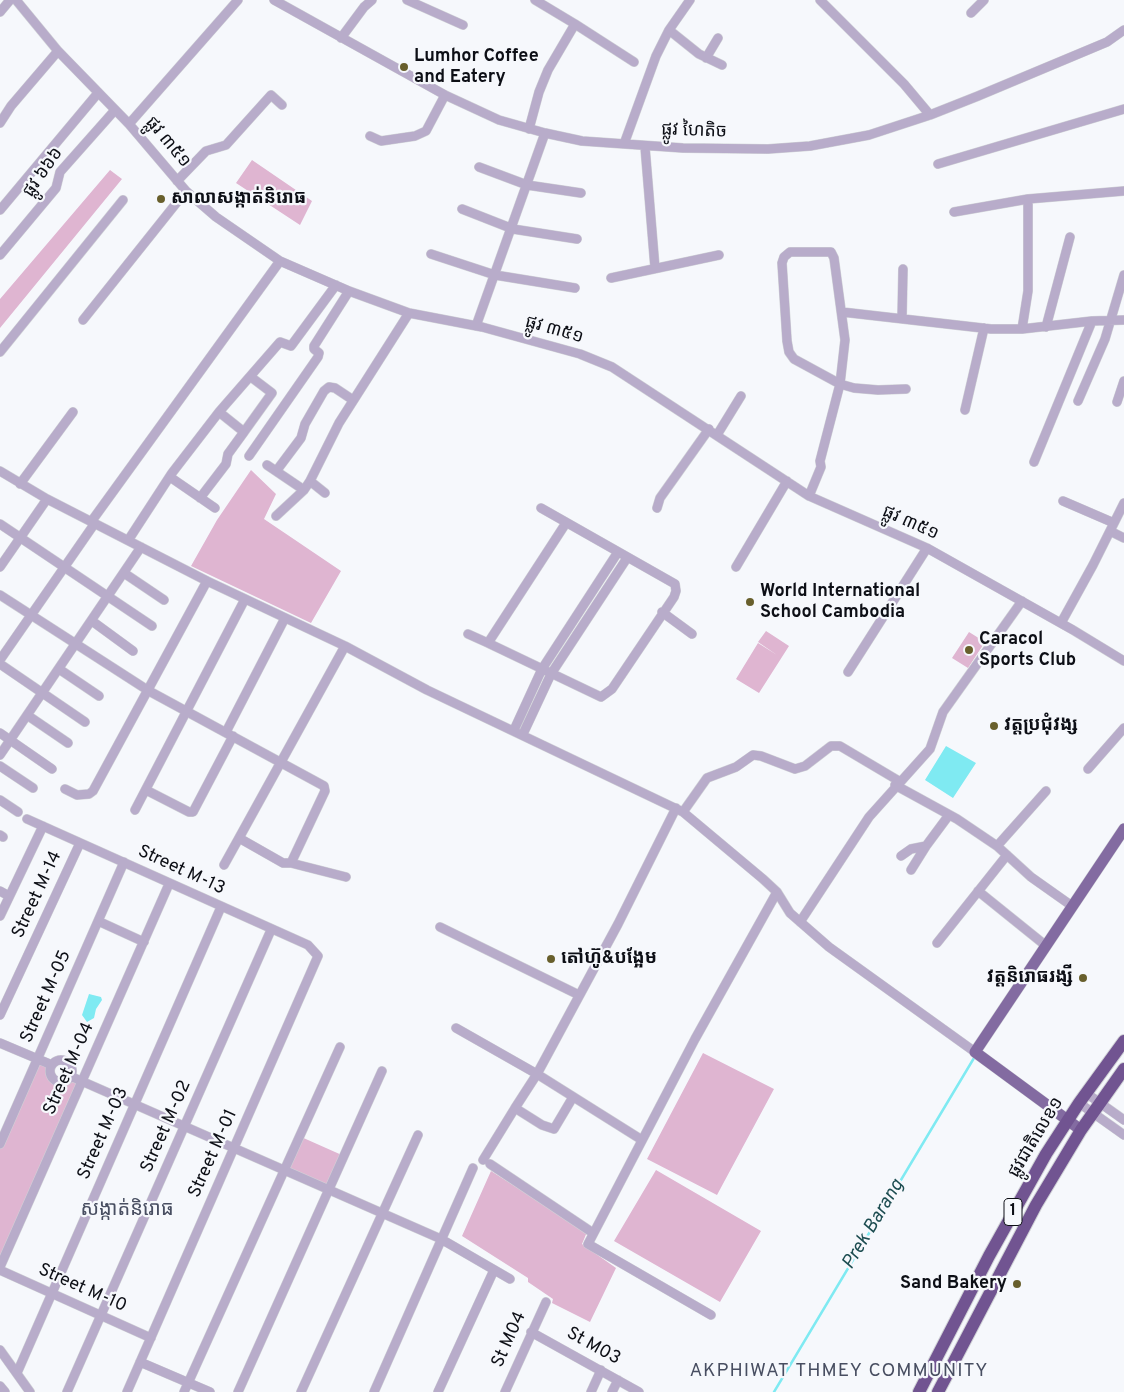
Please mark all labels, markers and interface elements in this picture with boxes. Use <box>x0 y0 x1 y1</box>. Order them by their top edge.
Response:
place label: Lumhor Coffee and Eatery <box>414 46 539 88</box>
marker: Lumhor Coffee and Eatery <box>398 61 410 73</box>
street label: ផ្លូវ ៣៥១ <box>139 113 195 173</box>
street label: ផ្លូវ ហៃតិច <box>661 120 727 144</box>
street label: ផ្លូវ ៦៦៦ <box>19 144 69 202</box>
place label: សាលាសង្កាត់និរោធ <box>171 188 306 210</box>
marker: សាលាសង្កាត់និរោធ <box>155 193 167 205</box>
street label: ផ្លូវ ៣៥១ <box>522 312 586 350</box>
street label: ផ្លូវ ៣៥១ <box>878 502 942 546</box>
place label: World International School Cambodia <box>760 581 920 624</box>
marker: World International School Cambodia <box>744 596 756 608</box>
place label: Caracol Sports Club <box>979 629 1076 672</box>
marker: Caracol Sports Club <box>963 644 975 656</box>
place label: វត្តប្រជុំវង្ស <box>1004 715 1078 737</box>
marker: វត្តប្រជុំវង្ស <box>988 720 1000 732</box>
street label: Street M-13 <box>134 841 228 901</box>
street label: Street M-14 <box>8 848 68 942</box>
street label: Street M-05 <box>17 947 77 1047</box>
place label: តៅហ៊ូ&បង្អែម <box>561 948 657 970</box>
marker: តៅហ៊ូ&បង្អែម <box>545 953 557 965</box>
place label: វត្តនិរោធរង្សី <box>987 967 1073 989</box>
marker: វត្តនិរោធរង្សី <box>1077 972 1089 984</box>
street label: Street M-04 <box>40 1019 100 1119</box>
street label: Street M-02 <box>137 1077 197 1177</box>
street label: Street M-03 <box>74 1085 134 1183</box>
street label: ផ្លូវជាតិលេខ១ <box>1005 1094 1069 1182</box>
street label: Street M-01 <box>185 1106 243 1202</box>
water label: Prek Barang <box>838 1176 910 1274</box>
road number: 1 <box>1004 1198 1022 1226</box>
district label: សង្កាត់និរោធ <box>80 1199 174 1223</box>
street label: Street M-10 <box>34 1260 130 1318</box>
place label: Sand Bakery <box>900 1273 1007 1295</box>
marker: Sand Bakery <box>1011 1278 1023 1290</box>
street label: St M04 <box>488 1309 532 1371</box>
street label: St M03 <box>562 1323 624 1371</box>
district label: AKPHIWAT THMEY COMMUNITY <box>687 1361 991 1383</box>

